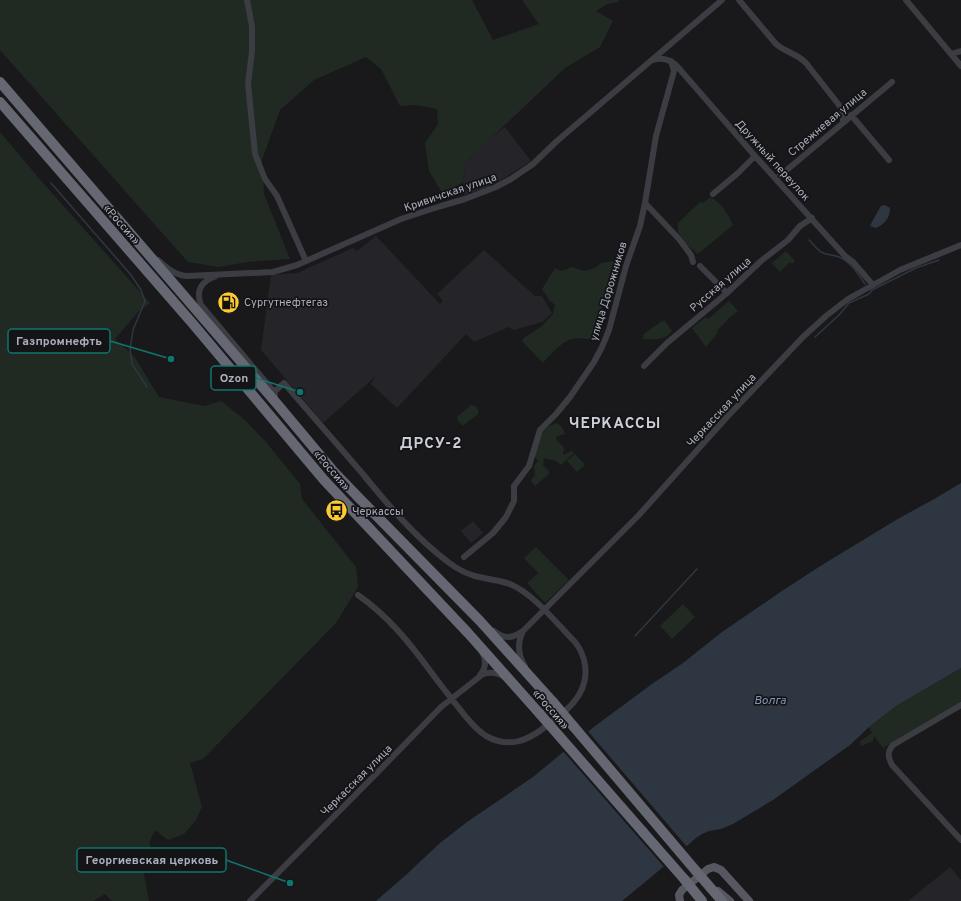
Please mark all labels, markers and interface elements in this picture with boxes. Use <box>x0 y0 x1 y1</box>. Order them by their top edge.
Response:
street label: Стрежневая улица <box>785 86 870 160</box>
street label: Дружный переулок <box>732 117 813 204</box>
street label: Кривичская улица <box>402 170 499 215</box>
street label: «Россия» <box>100 202 143 248</box>
street label: улица Дорожников <box>587 240 631 343</box>
street label: Русская улица <box>687 254 754 315</box>
fuel station icon: Сургутнефтегаз <box>215 289 241 315</box>
place label: Сургутнефтегаз <box>244 296 328 310</box>
callout: Газпромнефть <box>8 329 110 353</box>
text: Газпромнефть <box>16 334 102 350</box>
callout: Ozon <box>211 366 256 390</box>
text: Ozon <box>220 371 248 387</box>
street label: Черкасская улица <box>684 371 760 450</box>
district label: ЧЕРКАССЫ <box>569 415 661 434</box>
district label: ДРСУ-2 <box>400 435 462 454</box>
street label: «Россия» <box>310 448 353 494</box>
bus stop icon: Черкассы <box>324 498 350 524</box>
place label: Черкассы <box>352 505 404 519</box>
street label: «Россия» <box>529 687 572 733</box>
water label: Волга <box>754 693 787 709</box>
street label: Черкасская улица <box>318 742 396 819</box>
callout: Георгиевская церковь <box>77 848 226 872</box>
text: Георгиевская церковь <box>86 853 219 869</box>

